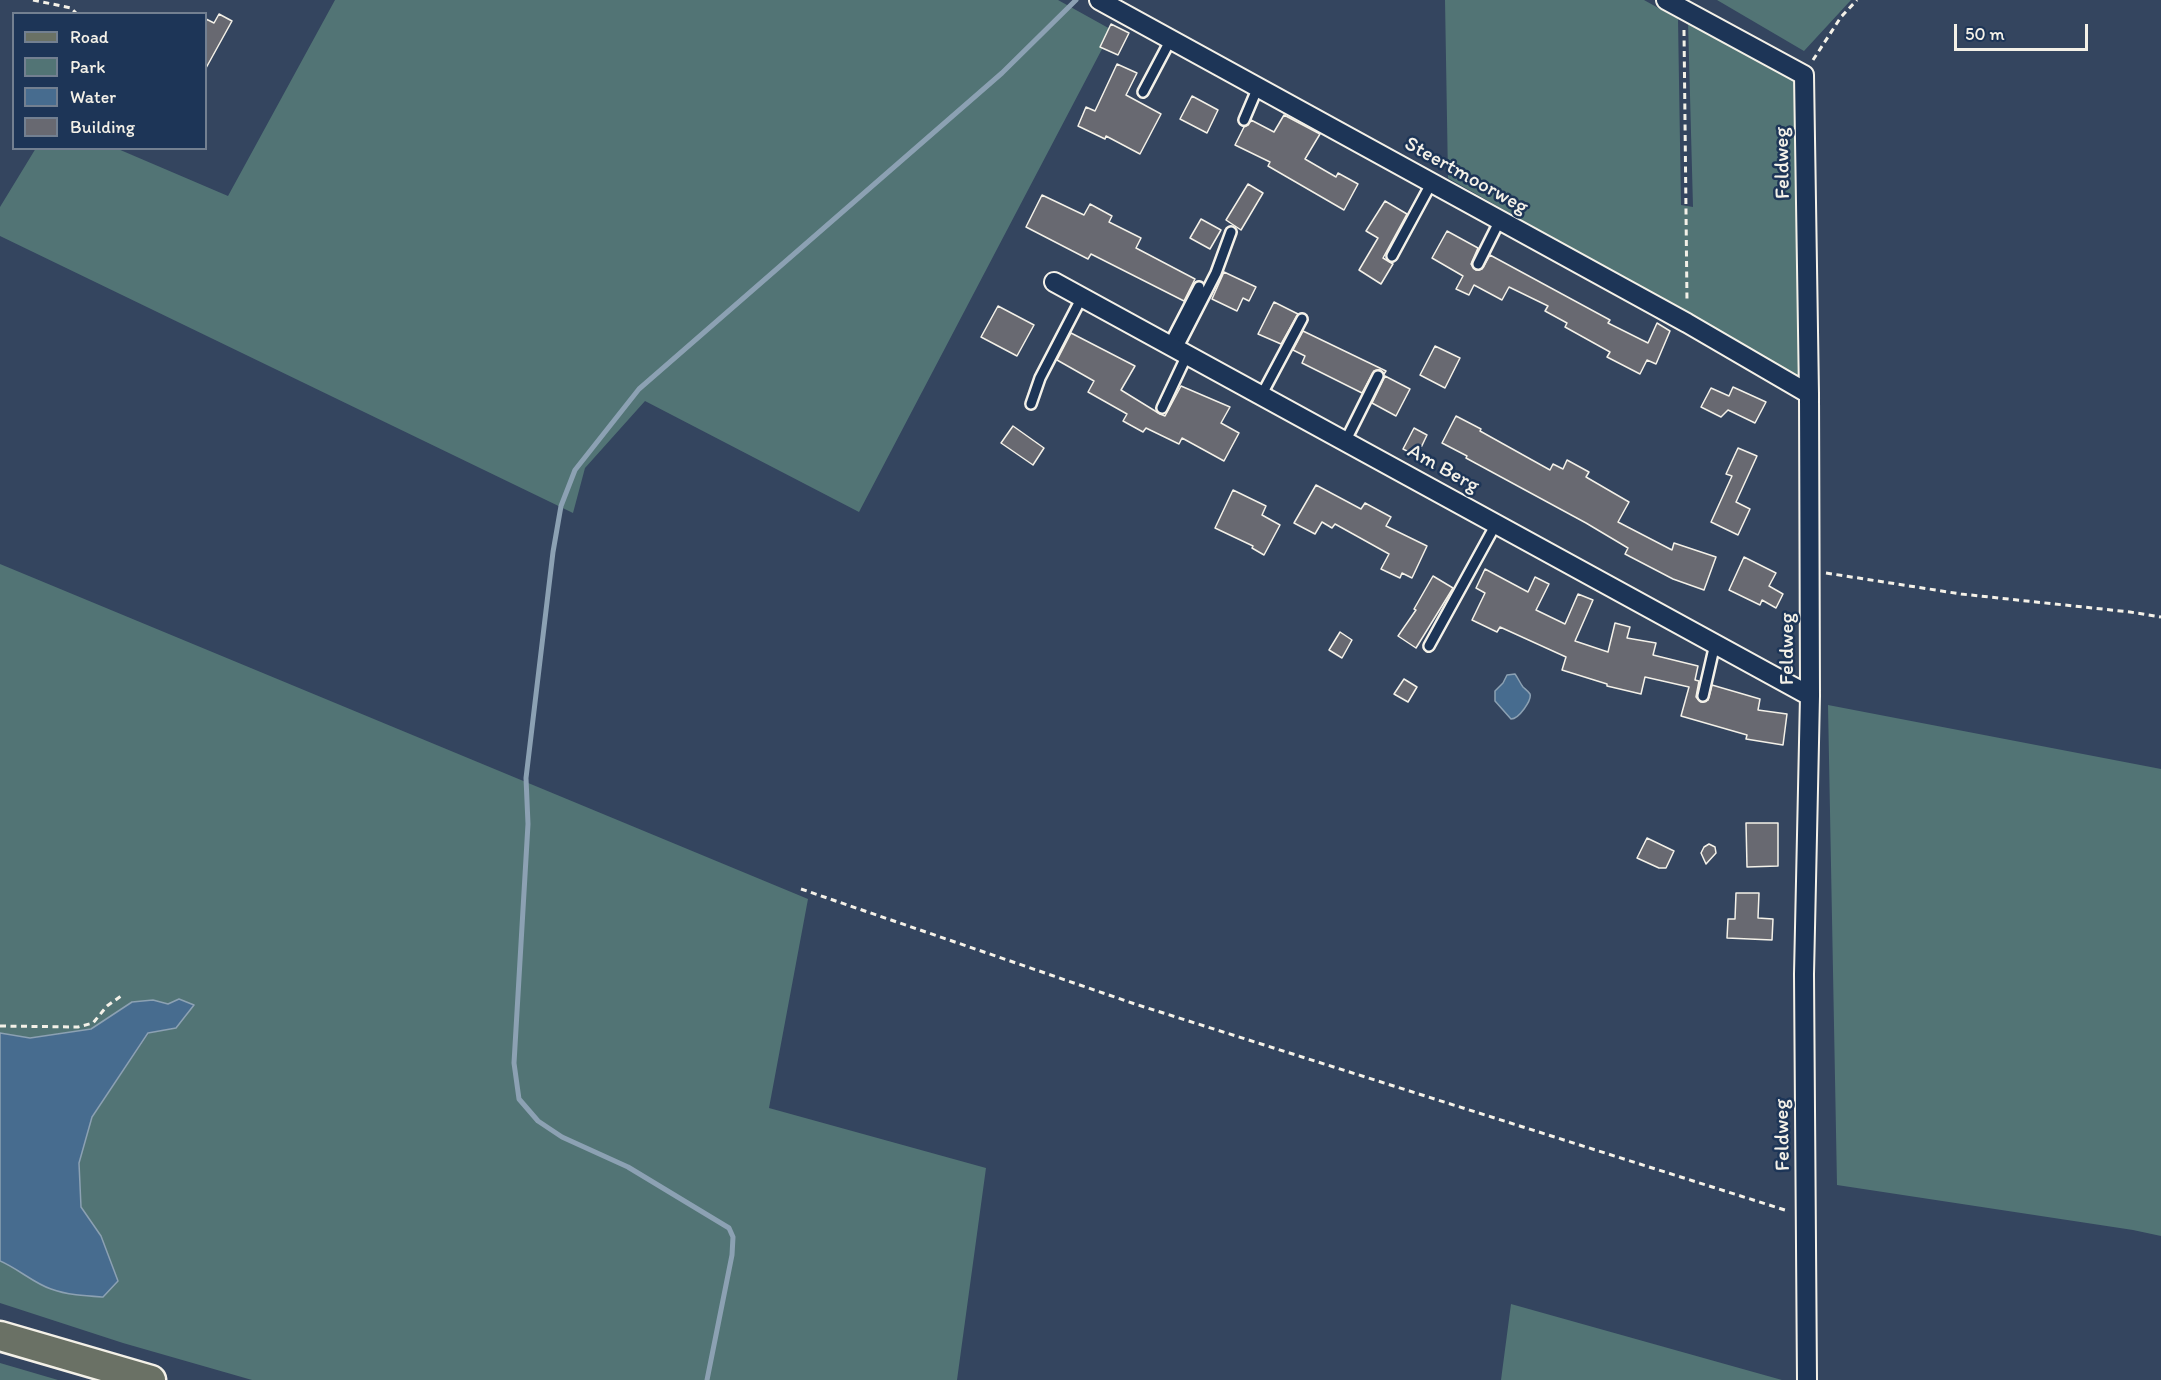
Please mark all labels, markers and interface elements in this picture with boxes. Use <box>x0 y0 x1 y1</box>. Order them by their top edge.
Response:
legend <box>12 12 207 150</box>
scale bar <box>1957 12 2090 50</box>
text: 50 m <box>1965 23 2005 45</box>
text: Road <box>70 26 109 48</box>
text: Park <box>70 56 105 78</box>
text: Water <box>70 86 116 108</box>
text: Building <box>70 116 135 138</box>
street label: Feldweg <box>1770 127 1796 199</box>
street label: Steertmoorweg <box>1400 132 1532 220</box>
street label: Am Berg <box>1403 439 1483 499</box>
street label: Feldweg <box>1775 613 1801 685</box>
street label: Feldweg <box>1770 1099 1796 1171</box>

